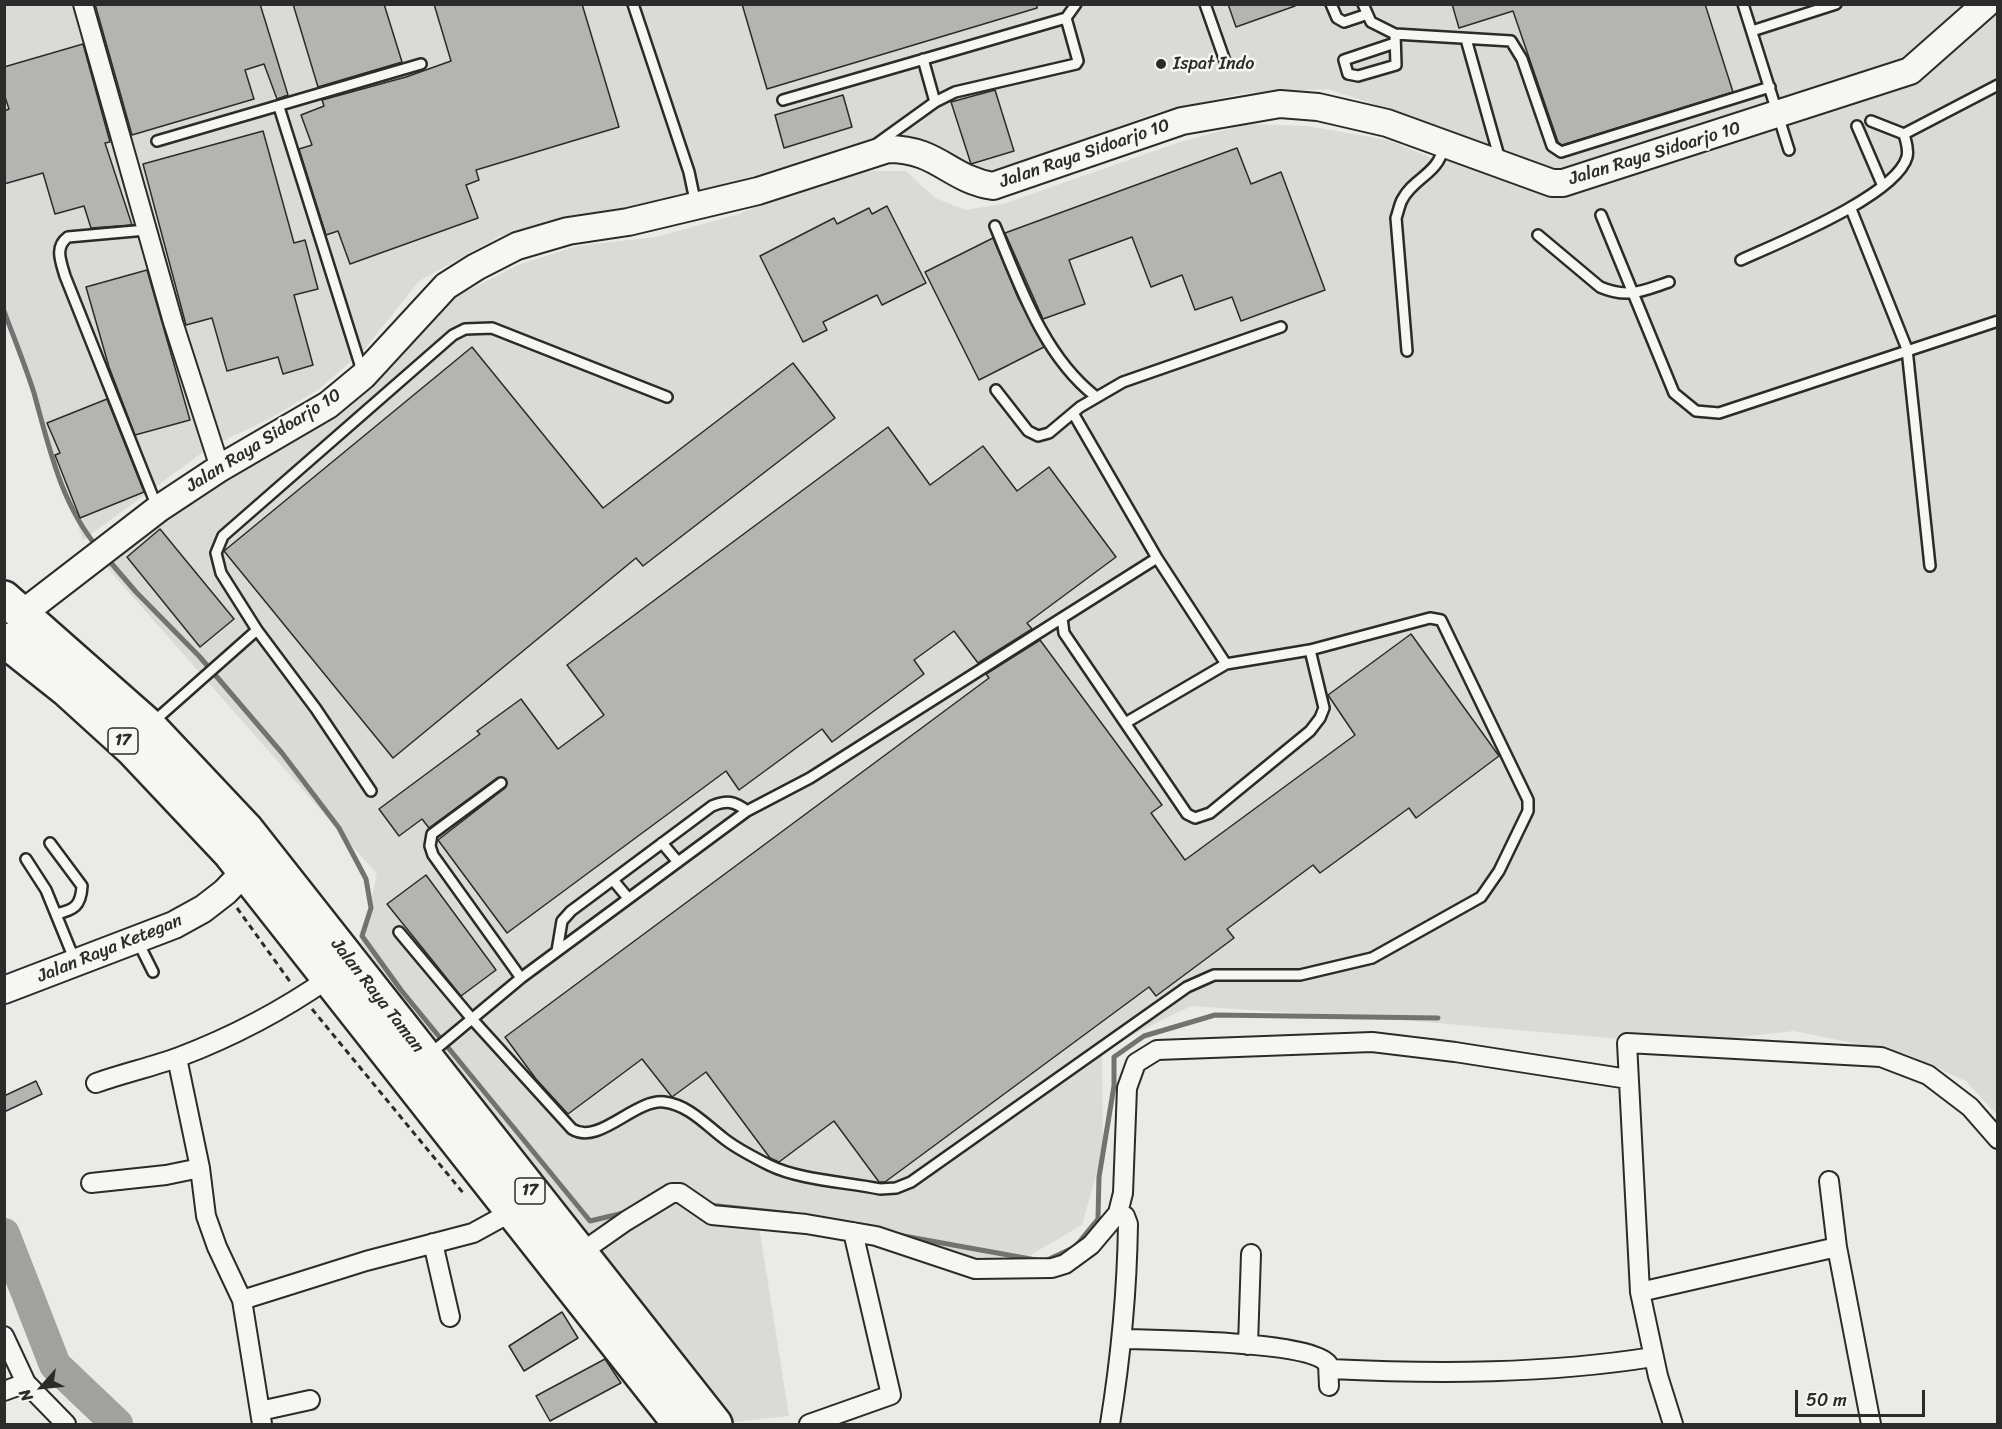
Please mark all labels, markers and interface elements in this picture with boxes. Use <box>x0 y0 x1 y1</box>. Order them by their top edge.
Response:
place label: Ispat Indo <box>1173 53 1254 75</box>
marker: Ispat Indo <box>1154 57 1168 71</box>
street label: Jalan Raya Sidoarjo 10 <box>997 115 1173 193</box>
street label: Jalan Raya Sidoarjo 10 <box>1566 118 1744 190</box>
street label: Jalan Raya Sidoarjo 10 <box>183 385 345 497</box>
road number: 17 <box>108 728 138 754</box>
street label: Jalan Raya Ketegan <box>34 910 186 988</box>
street label: Jalan Raya Taman <box>326 935 428 1057</box>
road number: 17 <box>515 1178 545 1204</box>
north arrow <box>12 1357 72 1417</box>
scale bar <box>1798 1378 1928 1416</box>
text: N <box>10 1384 41 1407</box>
text: 50 m <box>1806 1384 1847 1416</box>

